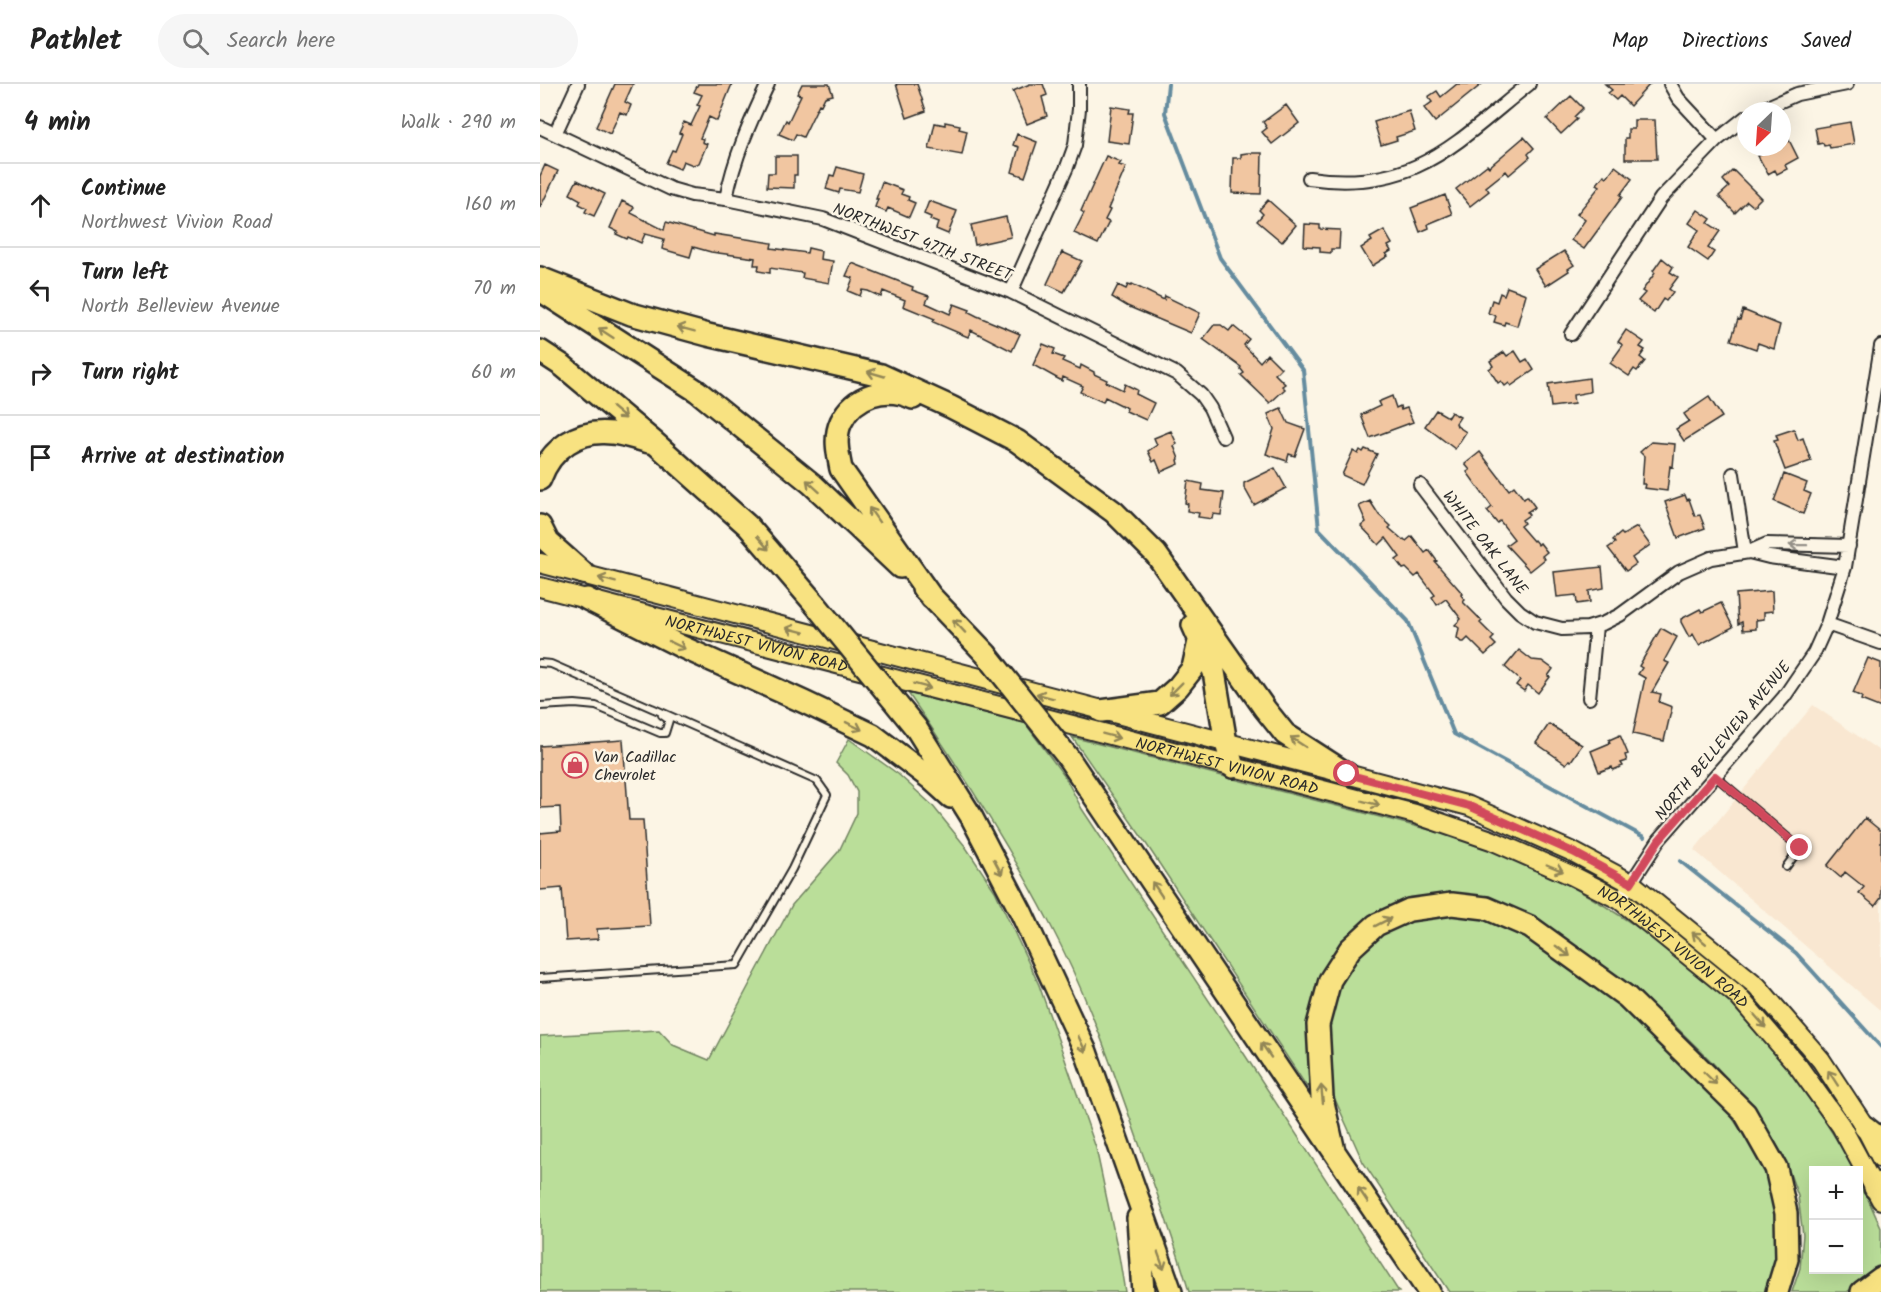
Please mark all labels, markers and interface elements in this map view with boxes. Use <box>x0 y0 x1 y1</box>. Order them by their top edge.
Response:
search box <box>158 14 578 68</box>
text: Pathlet <box>30 19 122 64</box>
text: Search here <box>227 24 335 59</box>
icon: search <box>179 25 212 58</box>
text: Map <box>1612 25 1648 58</box>
text: Directions <box>1681 25 1768 58</box>
text: Saved <box>1801 25 1851 58</box>
text: 4 min <box>24 102 91 144</box>
north arrow <box>1737 102 1791 156</box>
text: Walk · 290 m <box>401 107 516 139</box>
text: Continue <box>81 172 166 207</box>
icon: ahead <box>24 189 57 222</box>
text: 160 m <box>465 189 516 221</box>
street label: NORTHWEST 47TH STREET <box>829 197 1017 289</box>
text: Northwest Vivion Road <box>81 207 272 239</box>
text: Turn left <box>81 256 168 291</box>
icon: left <box>24 273 57 306</box>
text: 70 m <box>473 273 516 305</box>
text: North Belleview Avenue <box>81 291 280 323</box>
one-way arrow <box>677 323 696 335</box>
one-way arrow <box>598 326 615 338</box>
text: Turn right <box>81 356 179 391</box>
icon: right <box>24 357 57 390</box>
text: 60 m <box>471 357 516 389</box>
one-way arrow <box>866 368 885 379</box>
one-way arrow <box>611 406 627 419</box>
text: Arrive at destination <box>81 440 284 475</box>
icon: arrive <box>24 441 57 474</box>
one-way arrow <box>806 479 821 493</box>
street label: WHITE OAK LANE <box>1436 485 1534 601</box>
one-way arrow <box>868 508 880 524</box>
one-way arrow <box>756 536 770 551</box>
one-way arrow <box>1789 539 1809 550</box>
one-way arrow <box>598 574 617 585</box>
street label: NORTHWEST VIVION ROAD <box>662 609 851 680</box>
one-way arrow <box>952 619 966 634</box>
one-way arrow <box>786 623 805 635</box>
one-way arrow <box>667 639 685 651</box>
street label: NORTH BELLEVIEW AVENUE <box>1649 655 1798 826</box>
one-way arrow <box>912 681 931 693</box>
one-way arrow <box>1168 681 1183 696</box>
one-way arrow <box>1036 690 1055 701</box>
one-way arrow <box>845 720 862 732</box>
one-way arrow <box>1101 730 1120 742</box>
street label: NORTHWEST VIVION ROAD <box>1133 731 1321 802</box>
one-way arrow <box>1290 736 1307 748</box>
place label: Van Cadillac Chevrolet <box>594 745 676 788</box>
shop icon: Van Cadillac Chevrolet <box>560 750 590 780</box>
route start <box>1333 760 1359 786</box>
one-way arrow <box>1362 797 1381 809</box>
route end <box>1786 834 1812 860</box>
one-way arrow <box>993 858 1004 876</box>
one-way arrow <box>1545 863 1563 874</box>
street label: NORTHWEST VIVION ROAD <box>1593 879 1754 1014</box>
one-way arrow <box>1150 880 1163 897</box>
one-way arrow <box>1373 916 1391 928</box>
one-way arrow <box>1692 931 1707 945</box>
one-way arrow <box>1554 944 1570 957</box>
one-way arrow <box>1752 1013 1766 1029</box>
one-way arrow <box>1077 1034 1088 1052</box>
one-way arrow <box>1259 1042 1271 1059</box>
one-way arrow <box>1827 1070 1840 1087</box>
one-way arrow <box>1702 1071 1717 1085</box>
one-way arrow <box>1317 1084 1328 1104</box>
map controls <box>1809 1166 1863 1274</box>
button: + <box>1809 1166 1863 1220</box>
one-way arrow <box>1357 1187 1369 1204</box>
button: − <box>1809 1220 1863 1274</box>
one-way arrow <box>1156 1251 1167 1270</box>

